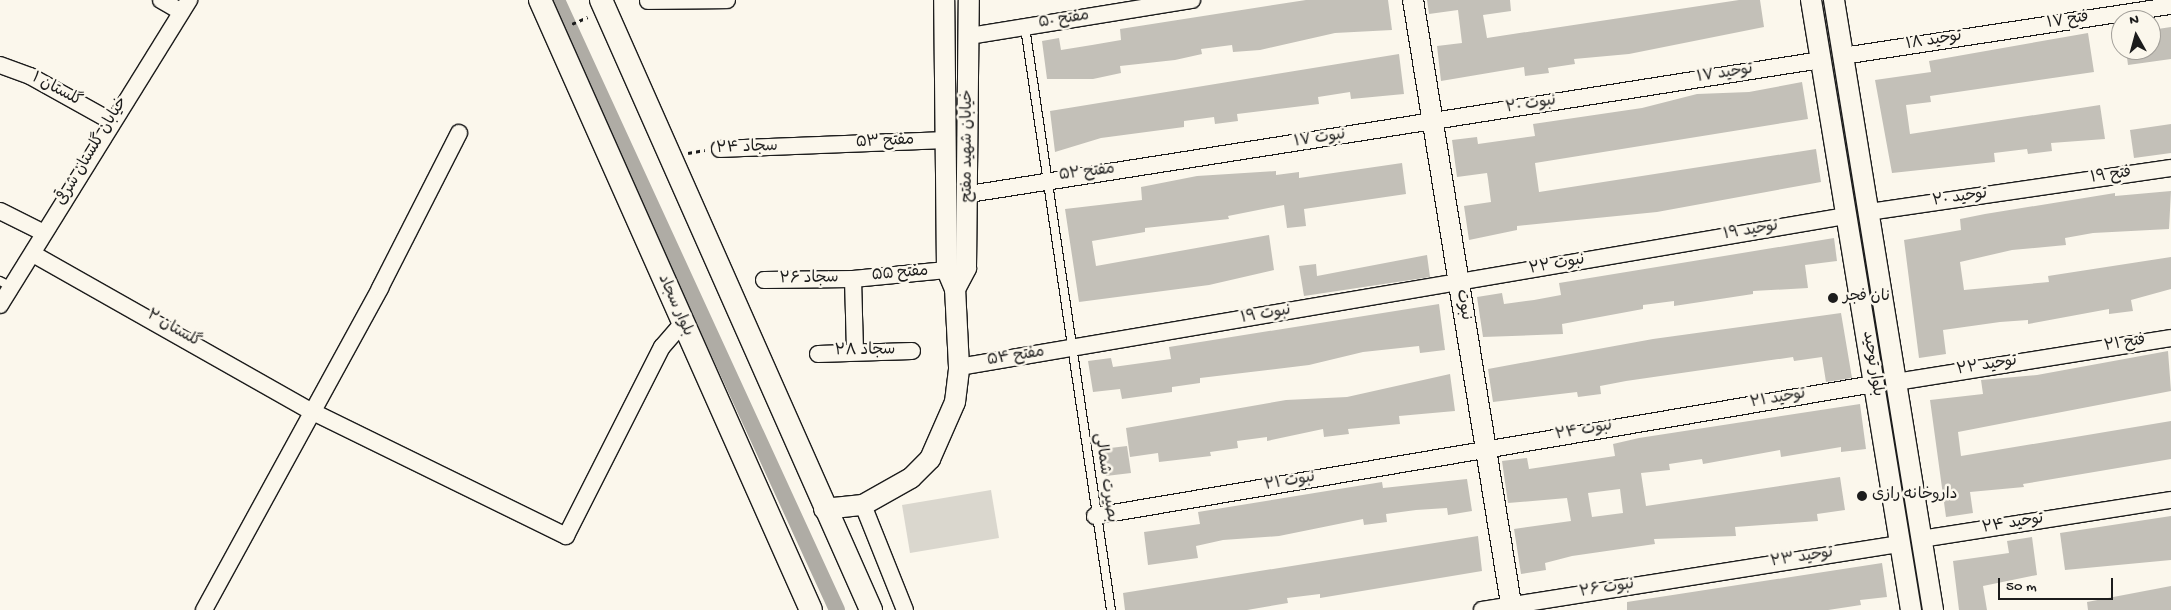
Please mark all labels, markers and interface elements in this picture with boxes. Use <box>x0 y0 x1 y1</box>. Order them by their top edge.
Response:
street label: مفتح ۵۰ <box>1037 8 1091 34</box>
street label: فتح ۱۷ <box>2046 9 2090 35</box>
north arrow <box>2111 10 2161 60</box>
text: N <box>2129 12 2140 30</box>
street label: توحید ۱۸ <box>1905 28 1963 56</box>
street label: توحید ۱۷ <box>1696 61 1754 89</box>
street label: گلستان ۱ <box>27 70 85 112</box>
street label: خیابان شهید مفتح <box>959 90 979 202</box>
street label: نبوت ۲۰ <box>1505 93 1557 119</box>
street label: خیابان گلستان شرقی <box>53 94 133 210</box>
street label: نبوت ۱۷ <box>1293 126 1347 154</box>
street label: مفتح ۵۳ <box>855 132 915 154</box>
street label: سجاد ۲۴ <box>716 138 778 160</box>
street label: مفتح ۵۲ <box>1058 161 1116 187</box>
street label: فتح ۱۹ <box>2089 165 2133 189</box>
street label: توحید ۲۰ <box>1931 186 1989 212</box>
street label: توحید ۱۹ <box>1722 218 1780 246</box>
street label: نبوت ۲۲ <box>1528 252 1586 280</box>
street label: مفتح ۵۵ <box>871 263 929 287</box>
street label: سجاد ۲۶ <box>779 270 839 290</box>
street label: بلوار سجاد <box>652 272 696 340</box>
street label: نبوت <box>1450 288 1474 322</box>
place label: نان فجر <box>1843 288 1890 308</box>
marker: نان فجر <box>1827 292 1839 304</box>
street label: نبوت ۱۹ <box>1239 302 1293 330</box>
street label: گلستان ۲ <box>142 307 204 353</box>
street label: بلوار توحید <box>1856 330 1886 398</box>
street label: فتح ۲۱ <box>2103 332 2147 358</box>
street label: سجاد ۲۸ <box>834 342 896 362</box>
street label: مفتح ۵۴ <box>986 344 1046 372</box>
street label: توحید ۲۲ <box>1955 353 2019 381</box>
street label: توحید ۲۱ <box>1749 386 1807 414</box>
street label: نبوت ۲۴ <box>1554 418 1614 446</box>
street label: بصیرت شمالی <box>1088 432 1120 524</box>
street label: نبوت ۲۱ <box>1263 469 1317 497</box>
place label: داروخانه رازی <box>1872 486 1957 506</box>
marker: داروخانه رازی <box>1856 490 1868 502</box>
street label: توحید ۲۴ <box>1981 511 2045 539</box>
street label: توحید ۲۳ <box>1769 545 1835 573</box>
scale bar <box>2001 568 2116 600</box>
street label: نبوت ۲۶ <box>1578 576 1636 604</box>
text: 50 m <box>2006 578 2037 596</box>

